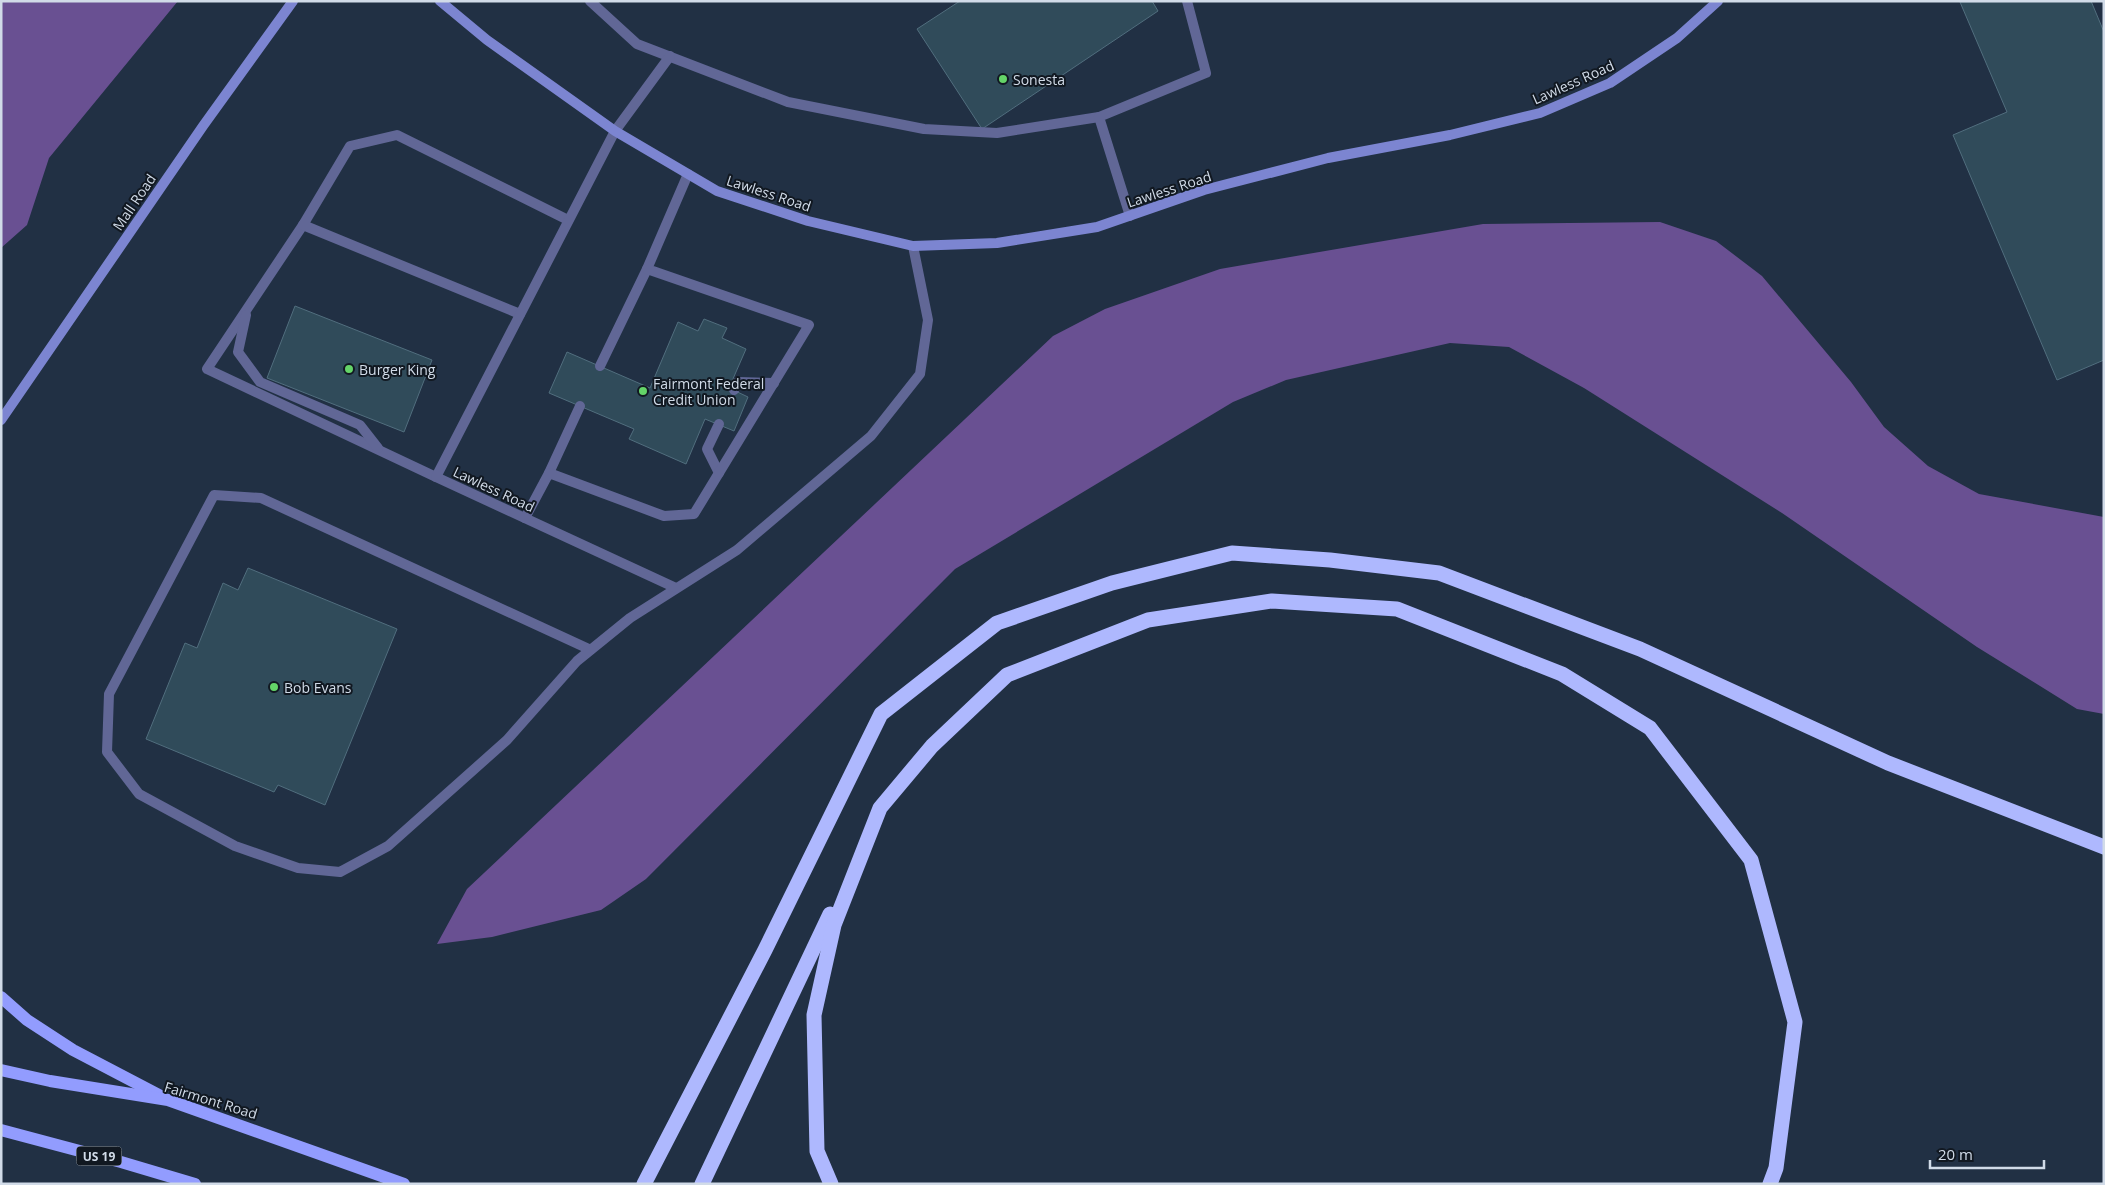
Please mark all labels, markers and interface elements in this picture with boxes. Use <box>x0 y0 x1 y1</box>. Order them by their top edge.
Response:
street label: Lawless Road <box>1529 55 1617 109</box>
place label: Sonesta <box>1013 70 1065 89</box>
marker: Sonesta <box>997 73 1009 85</box>
street label: Lawless Road <box>1124 166 1214 212</box>
street label: Mall Road <box>108 170 160 234</box>
street label: Lawless Road <box>724 170 814 216</box>
place label: Burger King <box>359 360 436 379</box>
marker: Burger King <box>343 363 355 375</box>
place label: Fairmont Federal Credit Union <box>653 374 764 409</box>
marker: Fairmont Federal Credit Union <box>637 385 649 397</box>
street label: Lawless Road <box>450 462 538 516</box>
place label: Bob Evans <box>284 678 352 697</box>
marker: Bob Evans <box>268 681 280 693</box>
street label: Fairmont Road <box>162 1077 260 1123</box>
scale bar <box>1930 1138 2044 1170</box>
text: 20 m <box>1938 1144 1973 1164</box>
road number: US 19 <box>76 1146 122 1166</box>

